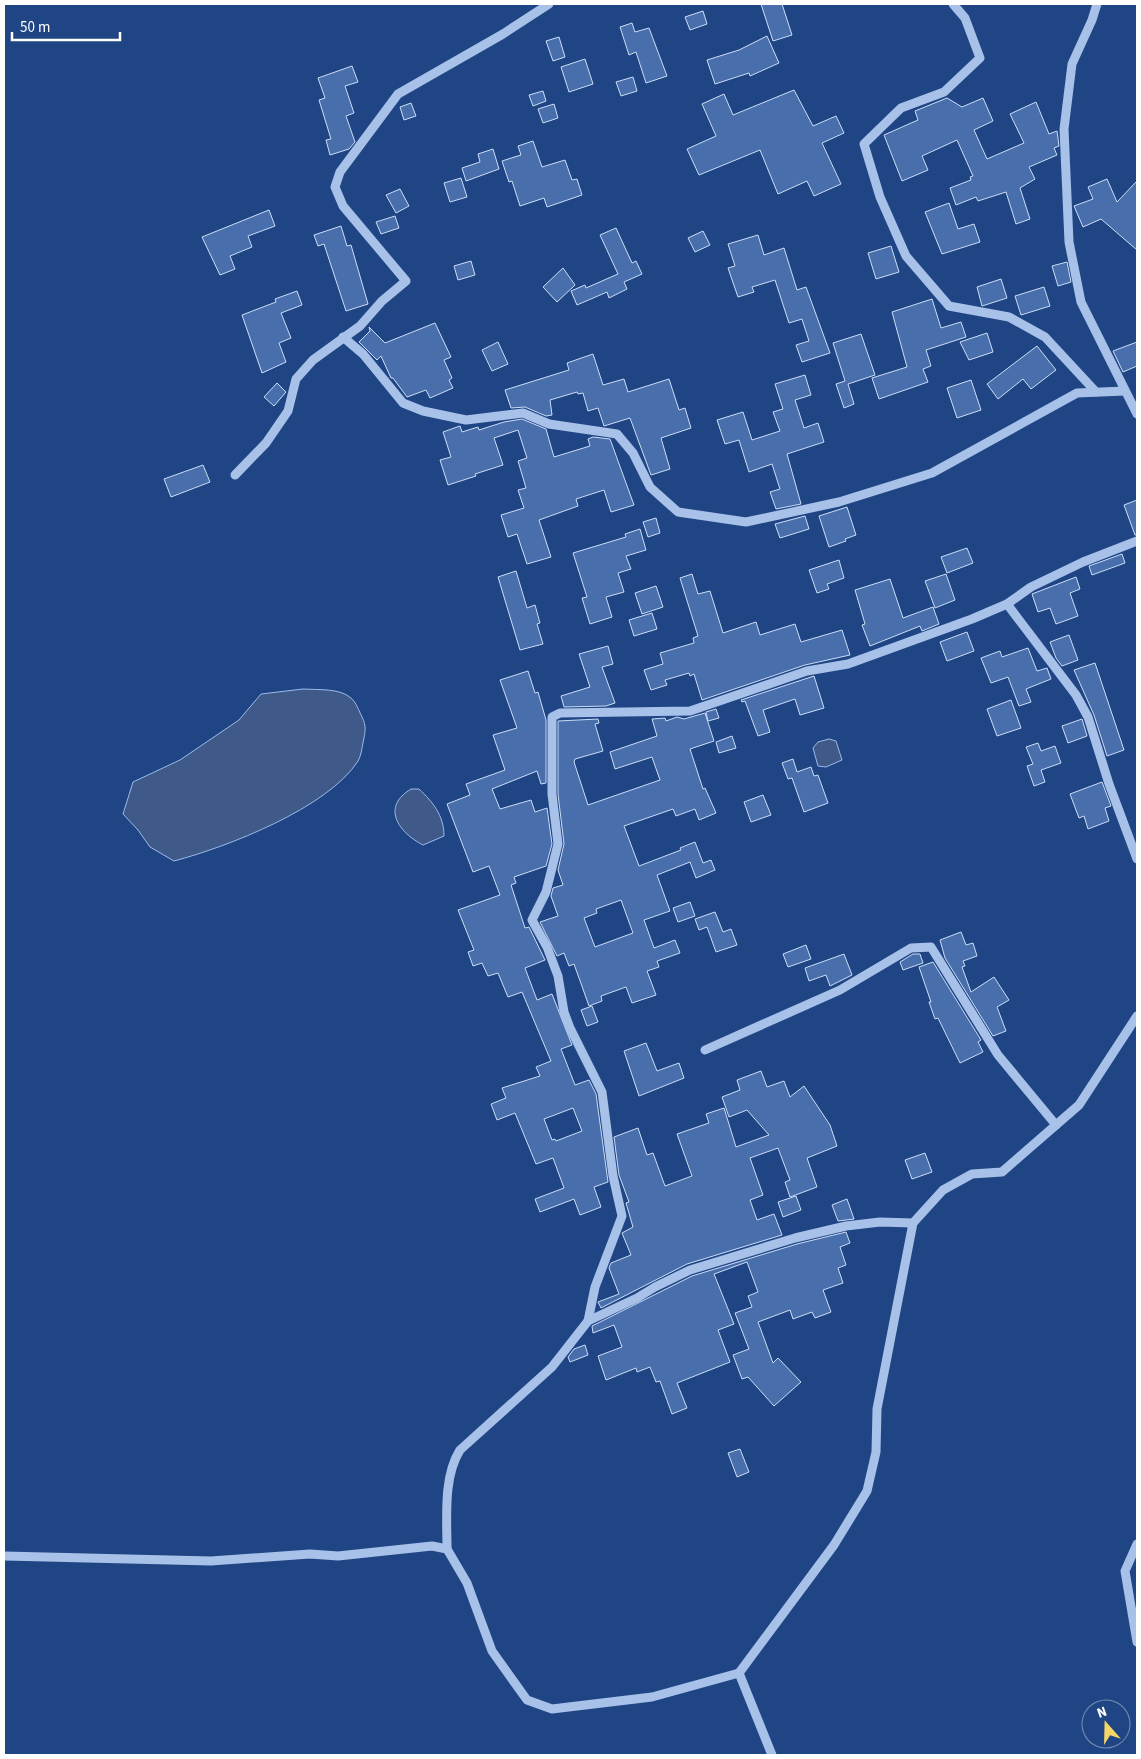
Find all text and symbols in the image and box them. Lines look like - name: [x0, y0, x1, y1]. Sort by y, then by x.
- scale bar: [12, 10, 120, 42]
- text: 50 m: [20, 17, 50, 38]
- north arrow: [1081, 1699, 1131, 1749]
- text: N: [1094, 1702, 1110, 1724]

